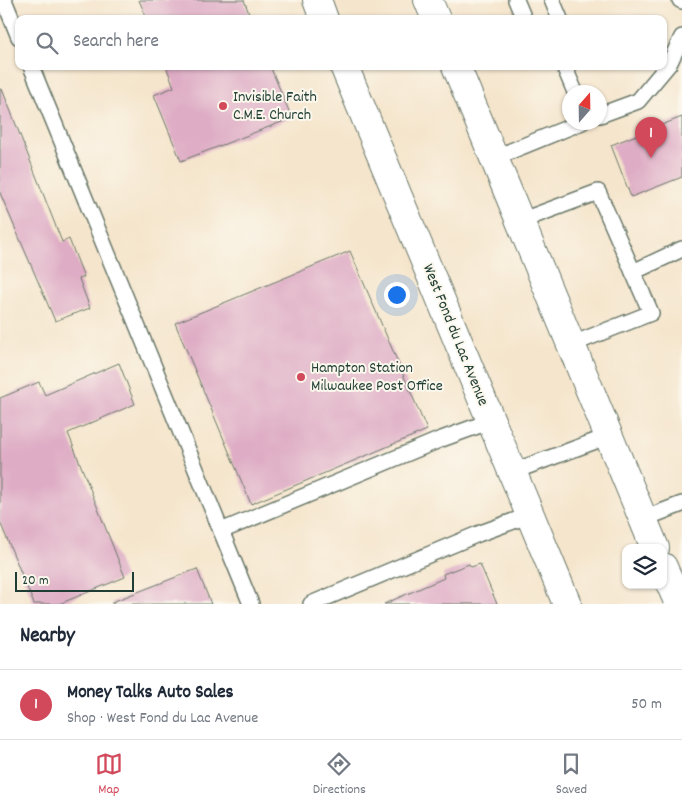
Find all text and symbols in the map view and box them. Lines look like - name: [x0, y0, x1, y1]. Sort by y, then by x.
- search box: [15, 15, 667, 70]
- icon: search: [33, 29, 61, 57]
- text: Search here: [73, 29, 159, 56]
- north arrow: [562, 85, 607, 130]
- place label: Invisible Faith C.M.E. Church: [233, 86, 317, 127]
- marker: Invisible Faith C.M.E. Church: [217, 100, 229, 112]
- pin: 1: [635, 117, 667, 158]
- street label: West Fond du Lac Avenue: [416, 261, 494, 409]
- your location: [384, 282, 410, 308]
- place label: Hampton Station Milwaukee Post Office: [311, 357, 443, 398]
- marker: Hampton Station Milwaukee Post Office: [295, 371, 307, 383]
- map controls: [622, 544, 667, 589]
- button: layers: [622, 544, 667, 589]
- scale bar: [15, 569, 134, 592]
- text: 20 m: [22, 571, 49, 591]
- text: Nearby: [20, 622, 75, 652]
- text: Money Talks Auto Sales: [67, 680, 234, 707]
- text: 1: [34, 693, 38, 716]
- text: 50 m: [631, 693, 662, 716]
- text: Shop · West Fond du Lac Avenue: [67, 707, 258, 730]
- tab: Map: [95, 750, 123, 800]
- tab: Directions: [313, 750, 366, 800]
- tab: Saved: [556, 750, 587, 800]

